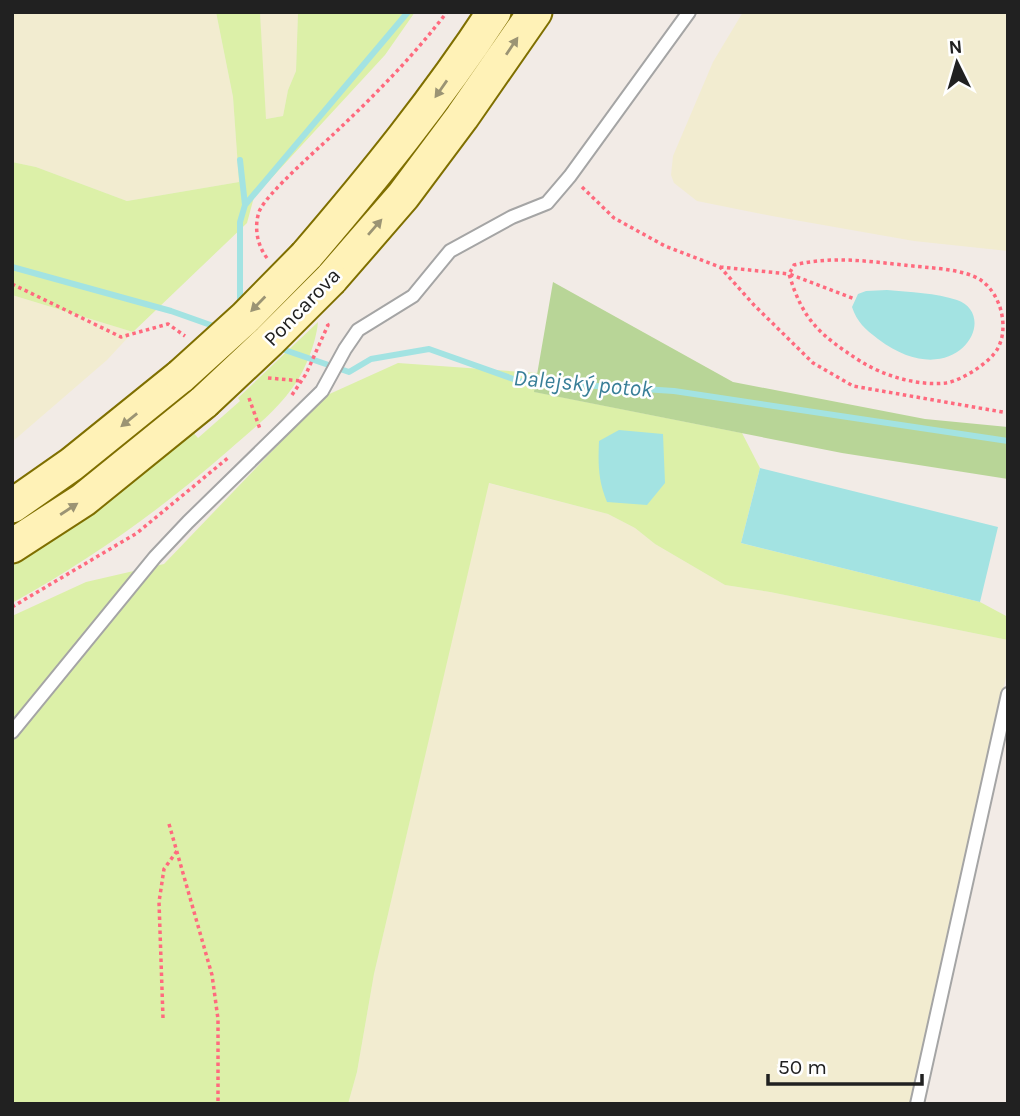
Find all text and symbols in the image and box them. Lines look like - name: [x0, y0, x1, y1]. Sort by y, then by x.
- north arrow: [922, 28, 992, 98]
- text: N: [948, 36, 963, 59]
- one-way arrow: [505, 37, 519, 55]
- one-way arrow: [434, 80, 448, 98]
- one-way arrow: [367, 219, 382, 236]
- street label: Poncarova: [259, 263, 345, 351]
- one-way arrow: [250, 296, 267, 312]
- water label: Dalejský potok: [512, 364, 654, 403]
- one-way arrow: [120, 412, 138, 427]
- one-way arrow: [60, 502, 79, 515]
- scale bar: [768, 1042, 922, 1086]
- text: 50 m: [778, 1055, 827, 1079]

